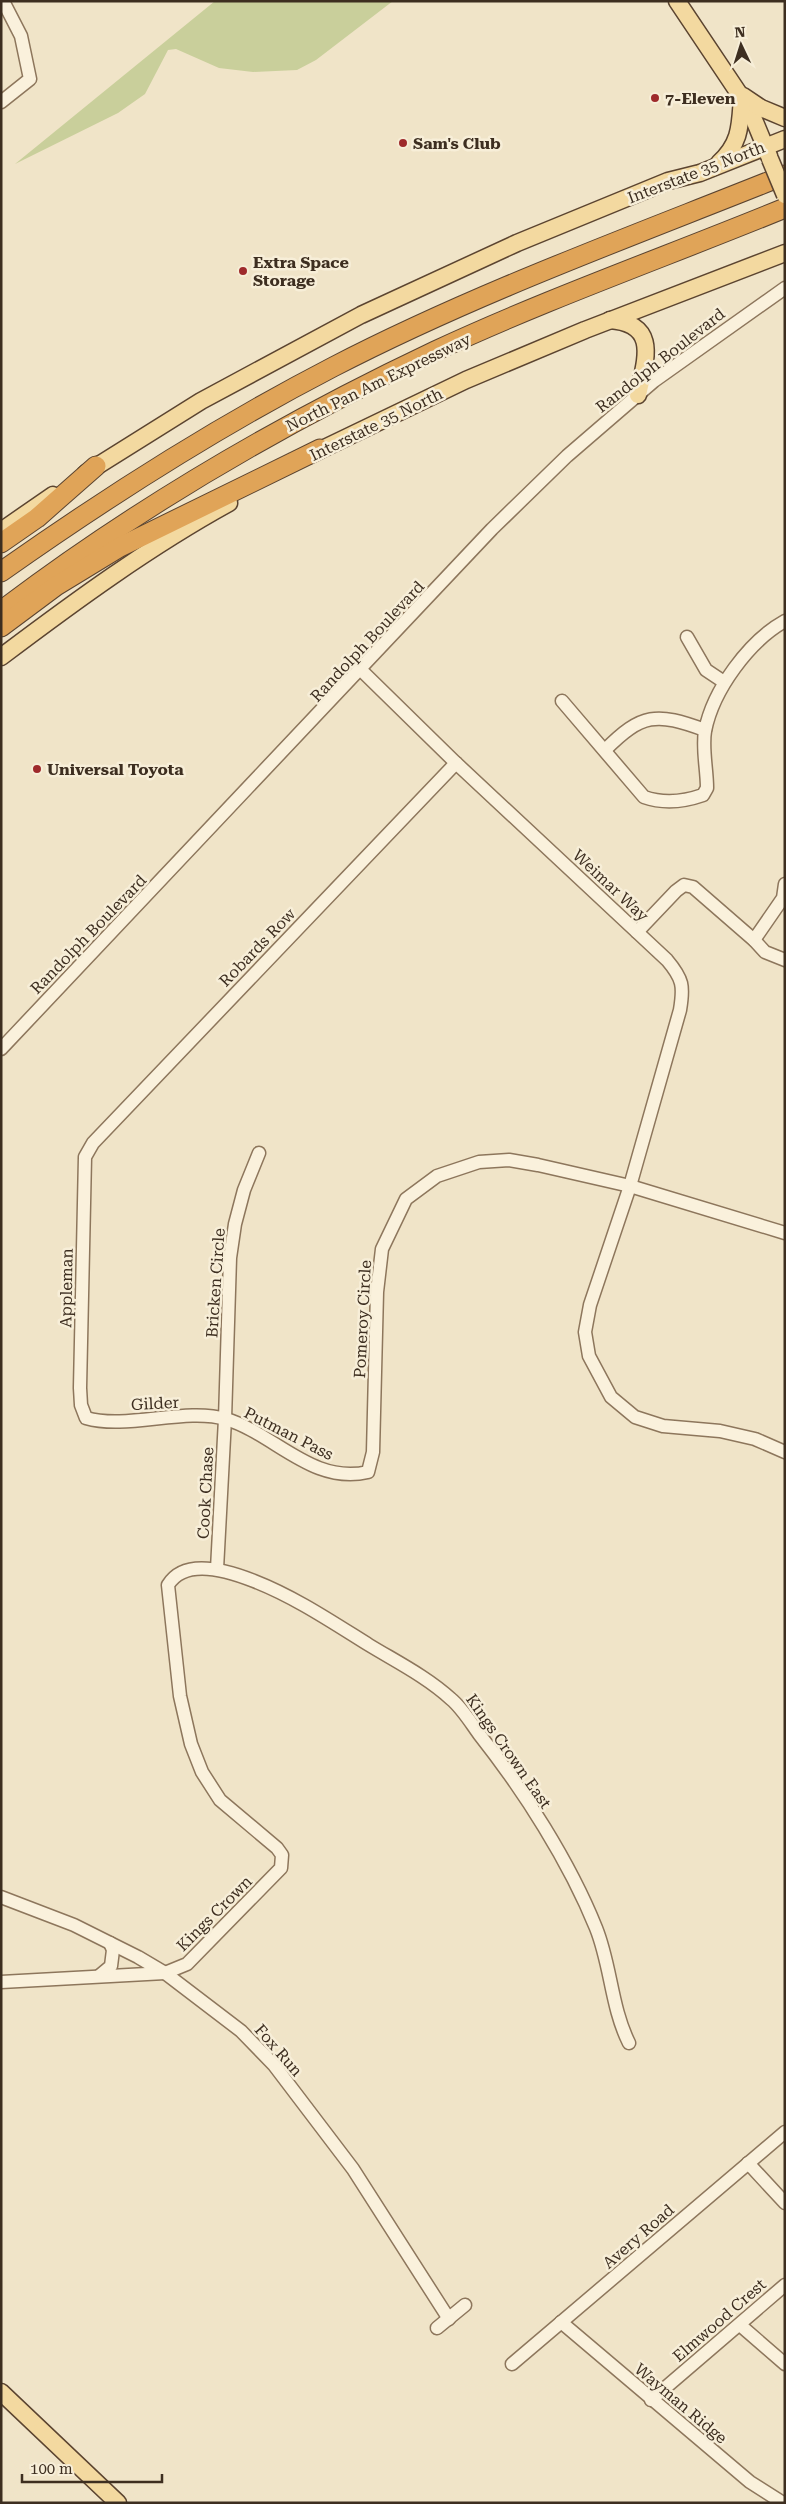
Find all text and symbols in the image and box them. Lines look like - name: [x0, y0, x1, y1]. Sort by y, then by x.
- north arrow: [716, 20, 766, 70]
- text: N: [734, 24, 746, 40]
- place label: 7-Eleven: [665, 89, 736, 108]
- marker: 7-Eleven: [649, 92, 661, 104]
- place label: Sam's Club: [413, 134, 501, 153]
- marker: Sam's Club: [397, 137, 409, 149]
- street label: Interstate 35 North: [625, 137, 768, 207]
- place label: Extra Space Storage: [253, 253, 349, 290]
- marker: Extra Space Storage: [237, 265, 249, 277]
- street label: Randolph Boulevard: [592, 304, 729, 417]
- street label: North Pan Am Expressway: [283, 329, 474, 436]
- street label: Interstate 35 North: [307, 384, 446, 465]
- street label: Randolph Boulevard: [306, 577, 428, 706]
- place label: Universal Toyota: [47, 760, 184, 779]
- marker: Universal Toyota: [31, 763, 43, 775]
- street label: Weimar Way: [569, 845, 653, 926]
- street label: Randolph Boulevard: [27, 871, 150, 998]
- street label: Robards Row: [215, 904, 300, 990]
- street label: Bricken Circle: [202, 1227, 229, 1339]
- street label: Appleman: [56, 1248, 77, 1328]
- street label: Pomeroy Circle: [350, 1259, 375, 1379]
- street label: Gilder: [131, 1393, 180, 1414]
- street label: Putman Pass: [241, 1403, 337, 1464]
- street label: Cook Chase: [194, 1446, 217, 1540]
- street label: Kings Crown East: [462, 1690, 555, 1812]
- street label: Kings Crown: [173, 1872, 256, 1955]
- street label: Fox Run: [251, 2020, 306, 2080]
- street label: Avery Road: [599, 2200, 678, 2272]
- street label: Elmwood Crest: [669, 2275, 770, 2366]
- street label: Wayman Ridge: [631, 2359, 731, 2448]
- scale bar: [22, 2452, 162, 2484]
- text: 100 m: [30, 2460, 73, 2478]

